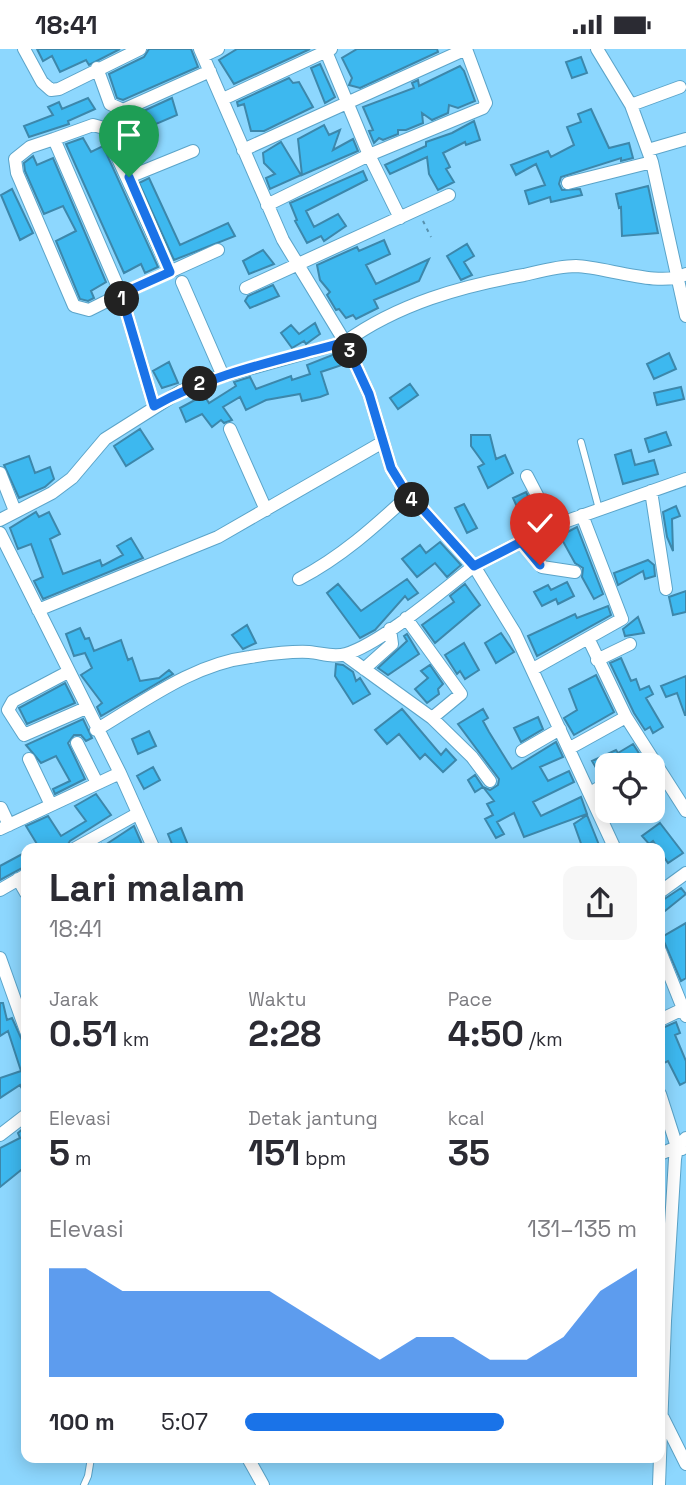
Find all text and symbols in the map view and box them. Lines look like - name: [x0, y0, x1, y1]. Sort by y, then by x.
- text: 18:41: [35, 8, 97, 42]
- pin: [99, 105, 159, 177]
- icon: arrive: [110, 116, 148, 154]
- pin: 1: [104, 281, 140, 317]
- text: 1: [117, 286, 126, 311]
- pin: 3: [332, 333, 368, 369]
- text: 3: [344, 338, 355, 363]
- pin: 2: [182, 367, 218, 401]
- text: 2: [194, 371, 205, 396]
- pin: 4: [394, 483, 430, 517]
- text: 4: [405, 487, 418, 512]
- pin: [510, 493, 570, 565]
- icon: check: [521, 504, 559, 542]
- map controls: [595, 753, 665, 823]
- button: locate: [595, 753, 665, 823]
- text: Lari malam: [49, 864, 245, 912]
- button: share: [563, 866, 637, 940]
- text: 18:41: [49, 914, 102, 944]
- text: Jarak: [49, 987, 99, 1012]
- text: Waktu: [248, 987, 306, 1012]
- text: Pace: [448, 987, 492, 1012]
- text: 0.51: [49, 1012, 118, 1056]
- text: 2:28: [248, 1012, 321, 1056]
- text: 4:50: [448, 1012, 524, 1056]
- text: km: [118, 1027, 149, 1052]
- text: /km: [524, 1027, 563, 1052]
- text: Elevasi: [49, 1106, 111, 1131]
- text: Detak jantung: [248, 1106, 378, 1131]
- text: kcal: [448, 1106, 484, 1131]
- text: 5: [49, 1131, 70, 1175]
- text: 151: [248, 1131, 300, 1175]
- text: 35: [448, 1131, 490, 1175]
- text: m: [70, 1146, 91, 1171]
- text: bpm: [300, 1146, 346, 1171]
- text: Elevasi: [49, 1214, 124, 1244]
- text: 131–135 m: [527, 1214, 637, 1244]
- text: 100 m: [49, 1407, 115, 1437]
- text: 5:07: [161, 1407, 208, 1437]

